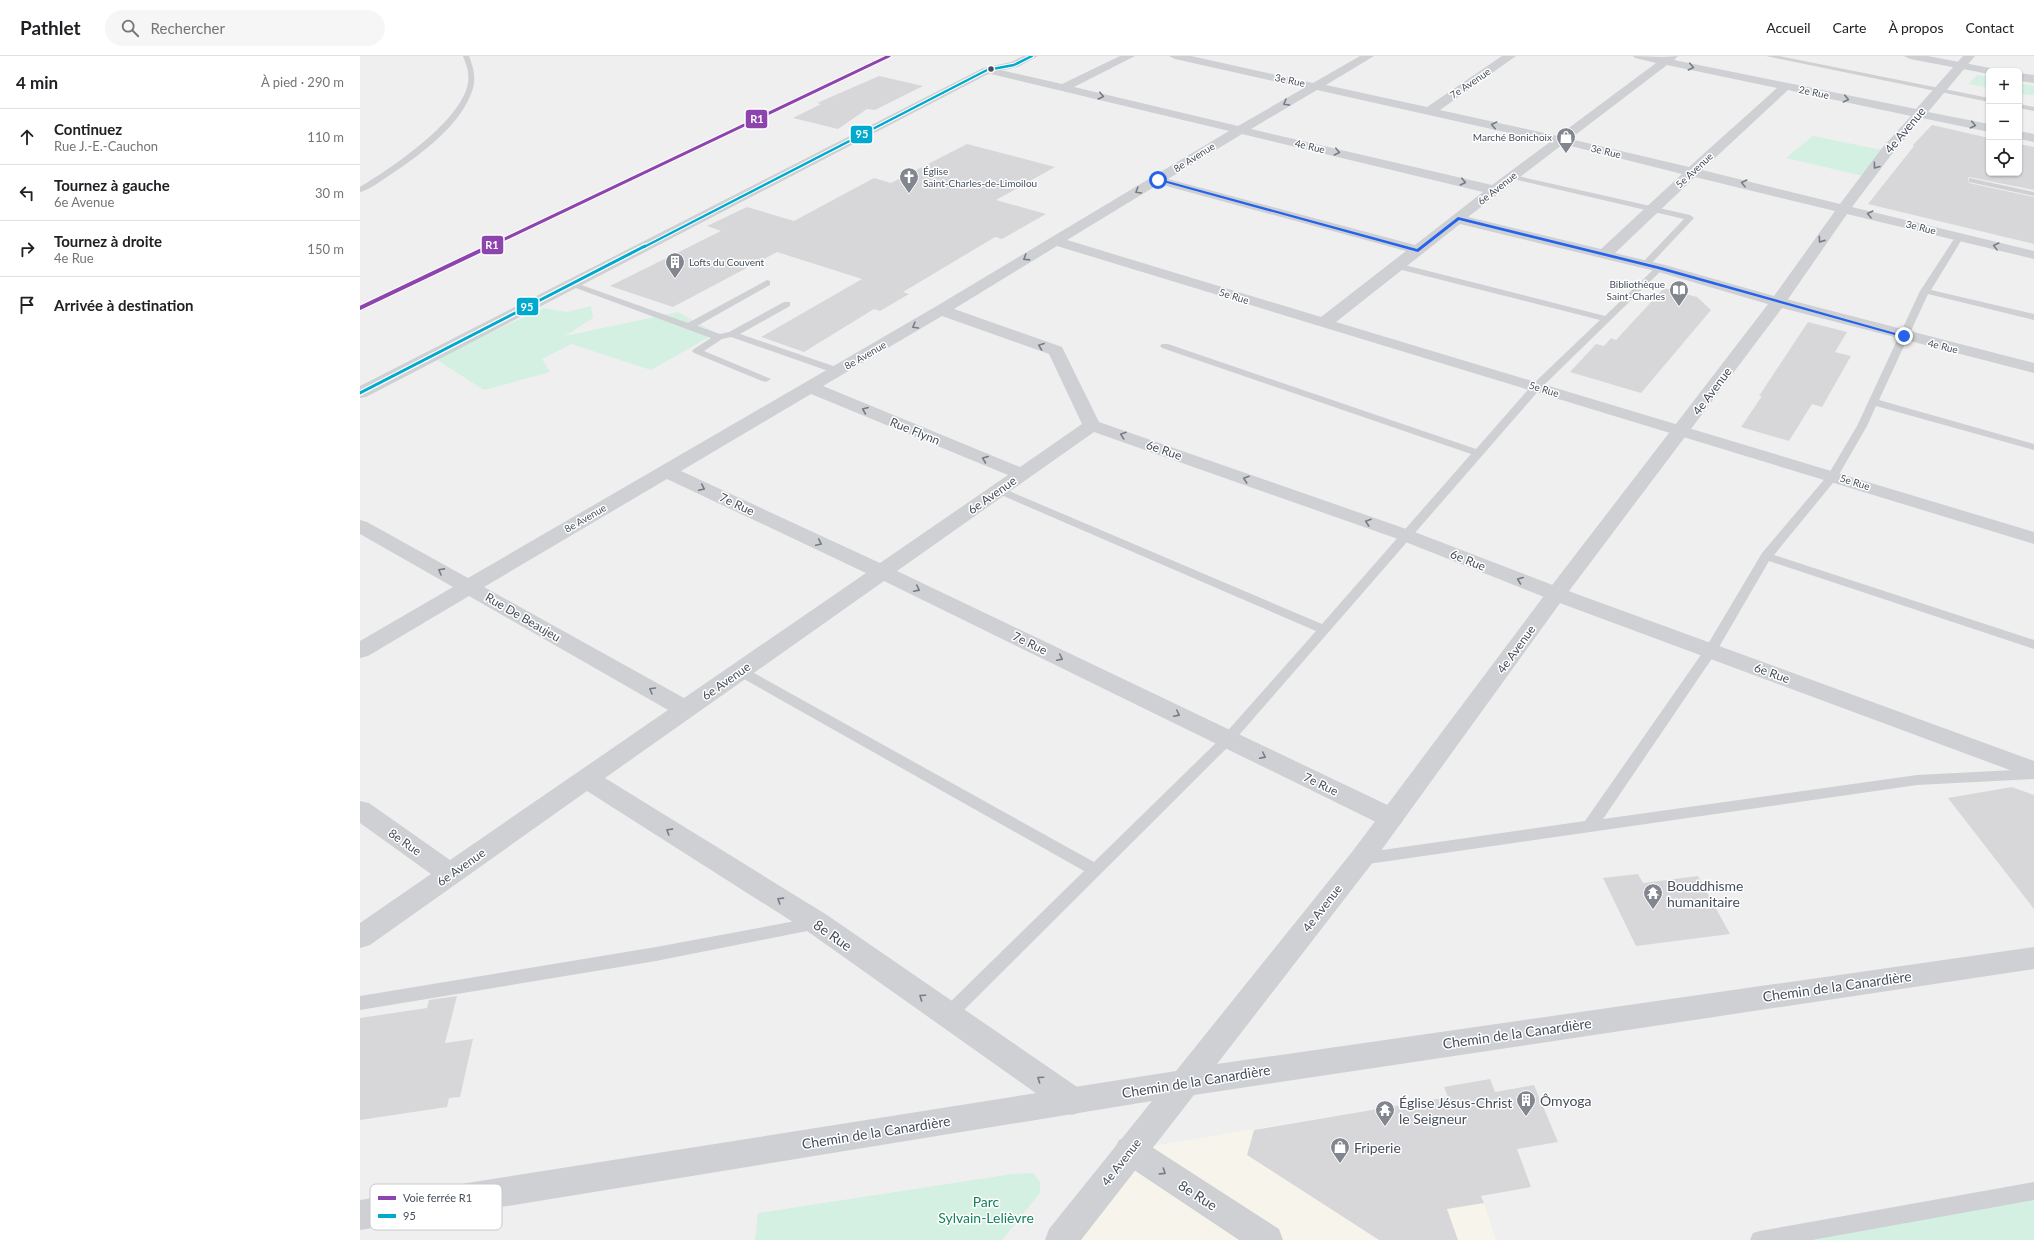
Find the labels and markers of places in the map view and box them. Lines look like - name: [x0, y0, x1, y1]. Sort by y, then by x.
- unlabelled marker: [986, 64, 996, 74]
- shop icon: Marché Bonichoix: [1555, 126, 1577, 154]
- place label: Marché Bonichoix: [1473, 131, 1552, 143]
- place label: Église Saint-Charles-de-Limoilou: [923, 165, 1037, 189]
- church icon: Église Saint-Charles-de-Limoilou: [898, 166, 920, 194]
- building icon: Lofts du Couvent: [664, 251, 686, 279]
- place label: Lofts du Couvent: [689, 256, 764, 268]
- place label: Bibliothèque Saint-Charles: [1607, 278, 1665, 302]
- library icon: Bibliothèque Saint-Charles: [1668, 279, 1690, 307]
- place label: Bouddhisme humanitaire: [1667, 877, 1744, 910]
- temple icon: Bouddhisme humanitaire: [1642, 882, 1664, 910]
- building icon: Ômyoga: [1515, 1089, 1537, 1117]
- place label: Ômyoga: [1540, 1092, 1592, 1109]
- place label: Église Jésus-Christ le Seigneur: [1399, 1094, 1512, 1127]
- temple icon: Église Jésus-Christ le Seigneur: [1374, 1099, 1396, 1127]
- shop icon: Friperie: [1329, 1136, 1351, 1164]
- place label: Friperie: [1354, 1139, 1401, 1156]

